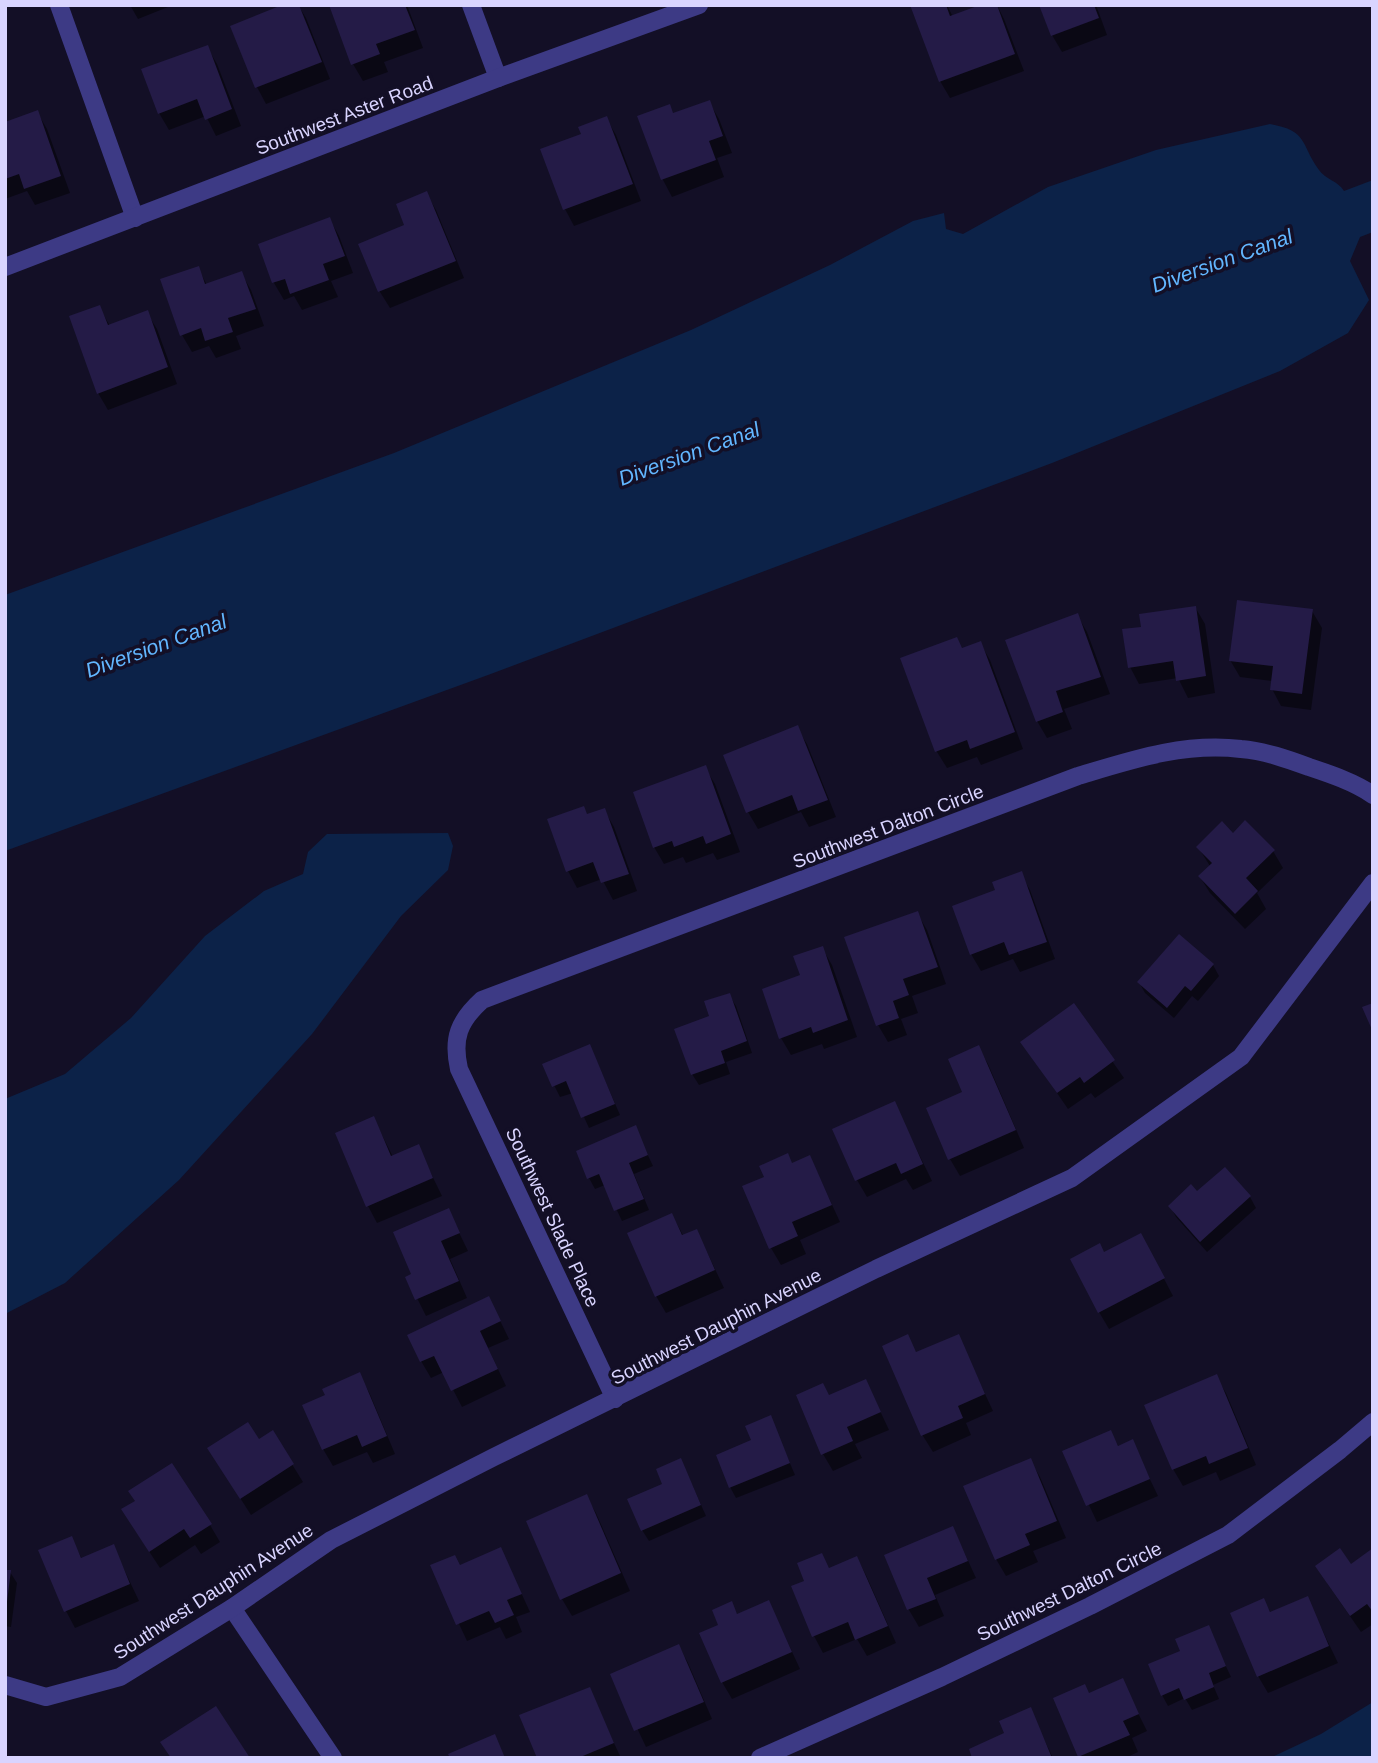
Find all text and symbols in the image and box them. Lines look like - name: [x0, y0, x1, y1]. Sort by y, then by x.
- street label: Southwest Aster Road: [253, 72, 436, 159]
- water label: Diversion Canal: [1148, 224, 1297, 297]
- water label: Diversion Canal: [615, 417, 764, 490]
- water label: Diversion Canal: [82, 609, 231, 682]
- street label: Southwest Dalton Circle: [790, 780, 987, 873]
- street label: Southwest Slade Place: [502, 1124, 603, 1310]
- street label: Southwest Dauphin Avenue: [608, 1264, 825, 1389]
- street label: Southwest Dauphin Avenue: [110, 1519, 317, 1664]
- street label: Southwest Dalton Circle: [973, 1538, 1165, 1645]

